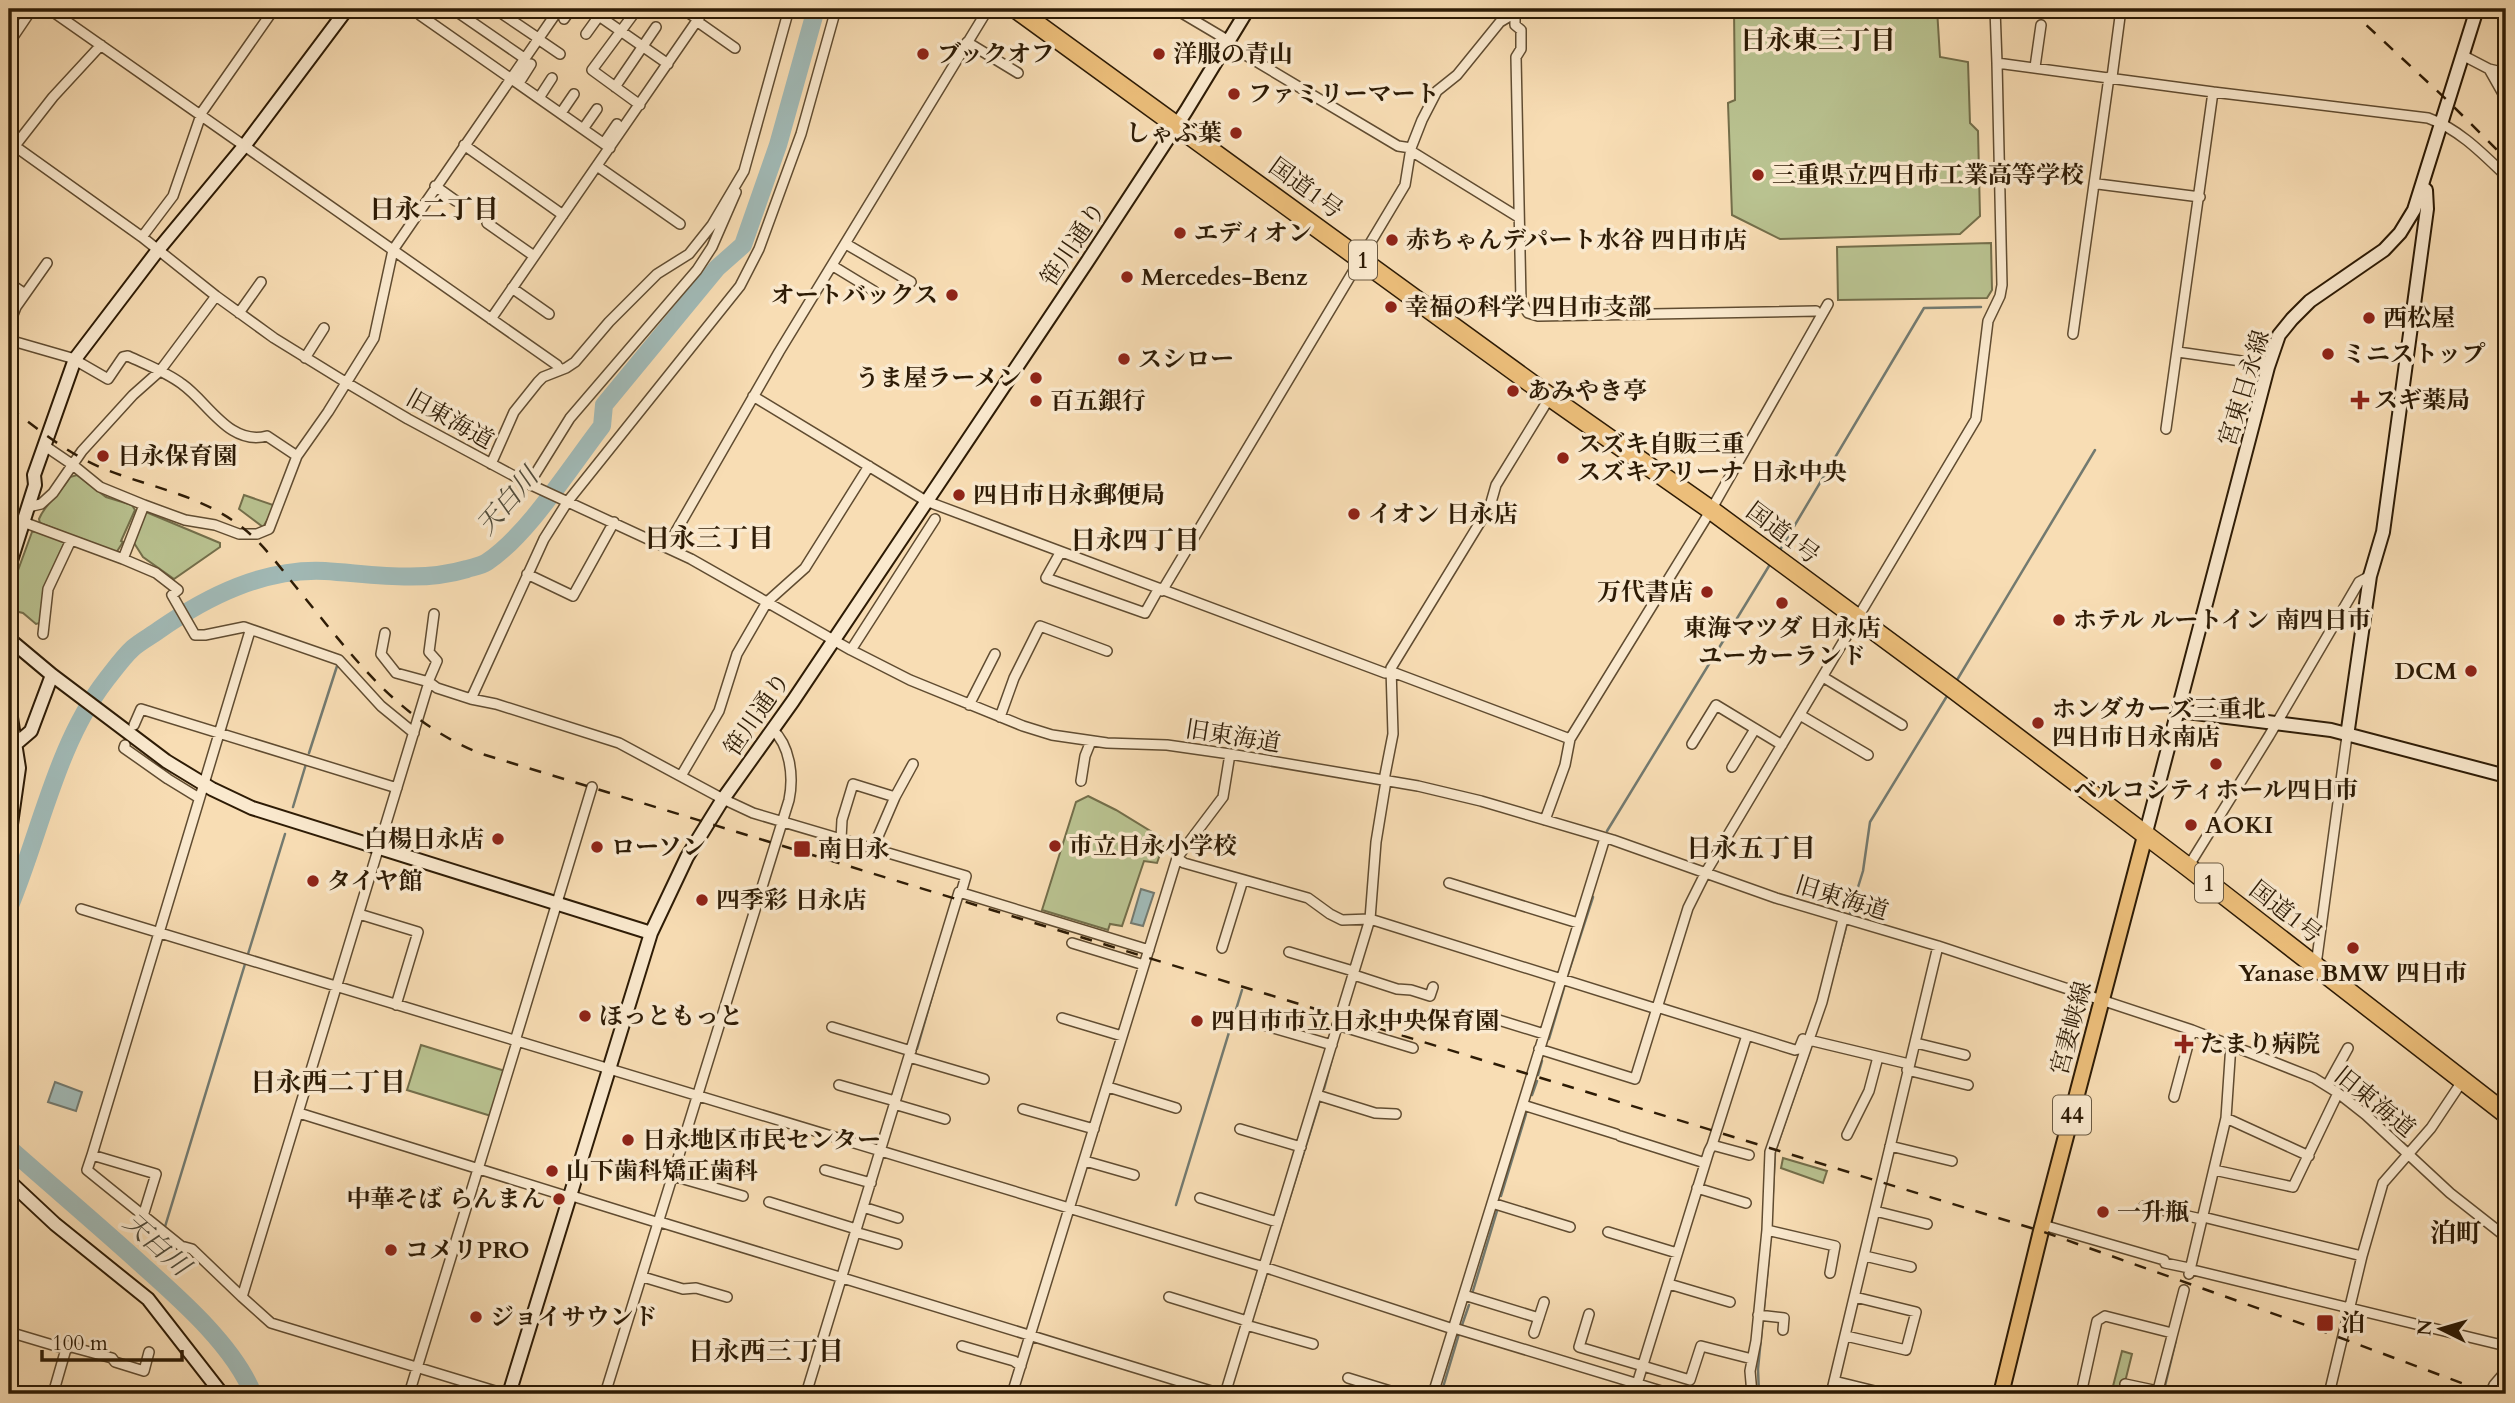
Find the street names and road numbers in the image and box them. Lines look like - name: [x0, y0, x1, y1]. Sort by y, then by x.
- street label: 国道1号: [1262, 150, 1350, 227]
- street label: 笹川通り: [1033, 195, 1114, 293]
- road number: 1: [1349, 241, 1377, 280]
- street label: 宮東日永線: [2211, 326, 2278, 450]
- street label: 旧東海道: [400, 382, 500, 457]
- street label: 国道1号: [1739, 495, 1826, 572]
- street label: 笹川通り: [716, 666, 798, 763]
- street label: 旧東海道: [1183, 713, 1283, 760]
- road number: 1: [2195, 863, 2223, 902]
- street label: 旧東海道: [1791, 869, 1893, 928]
- street label: 国道1号: [2242, 873, 2329, 951]
- street label: 宮妻峡線: [2043, 977, 2100, 1079]
- street label: 旧東海道: [2327, 1059, 2422, 1145]
- road number: 44: [2053, 1096, 2091, 1134]

